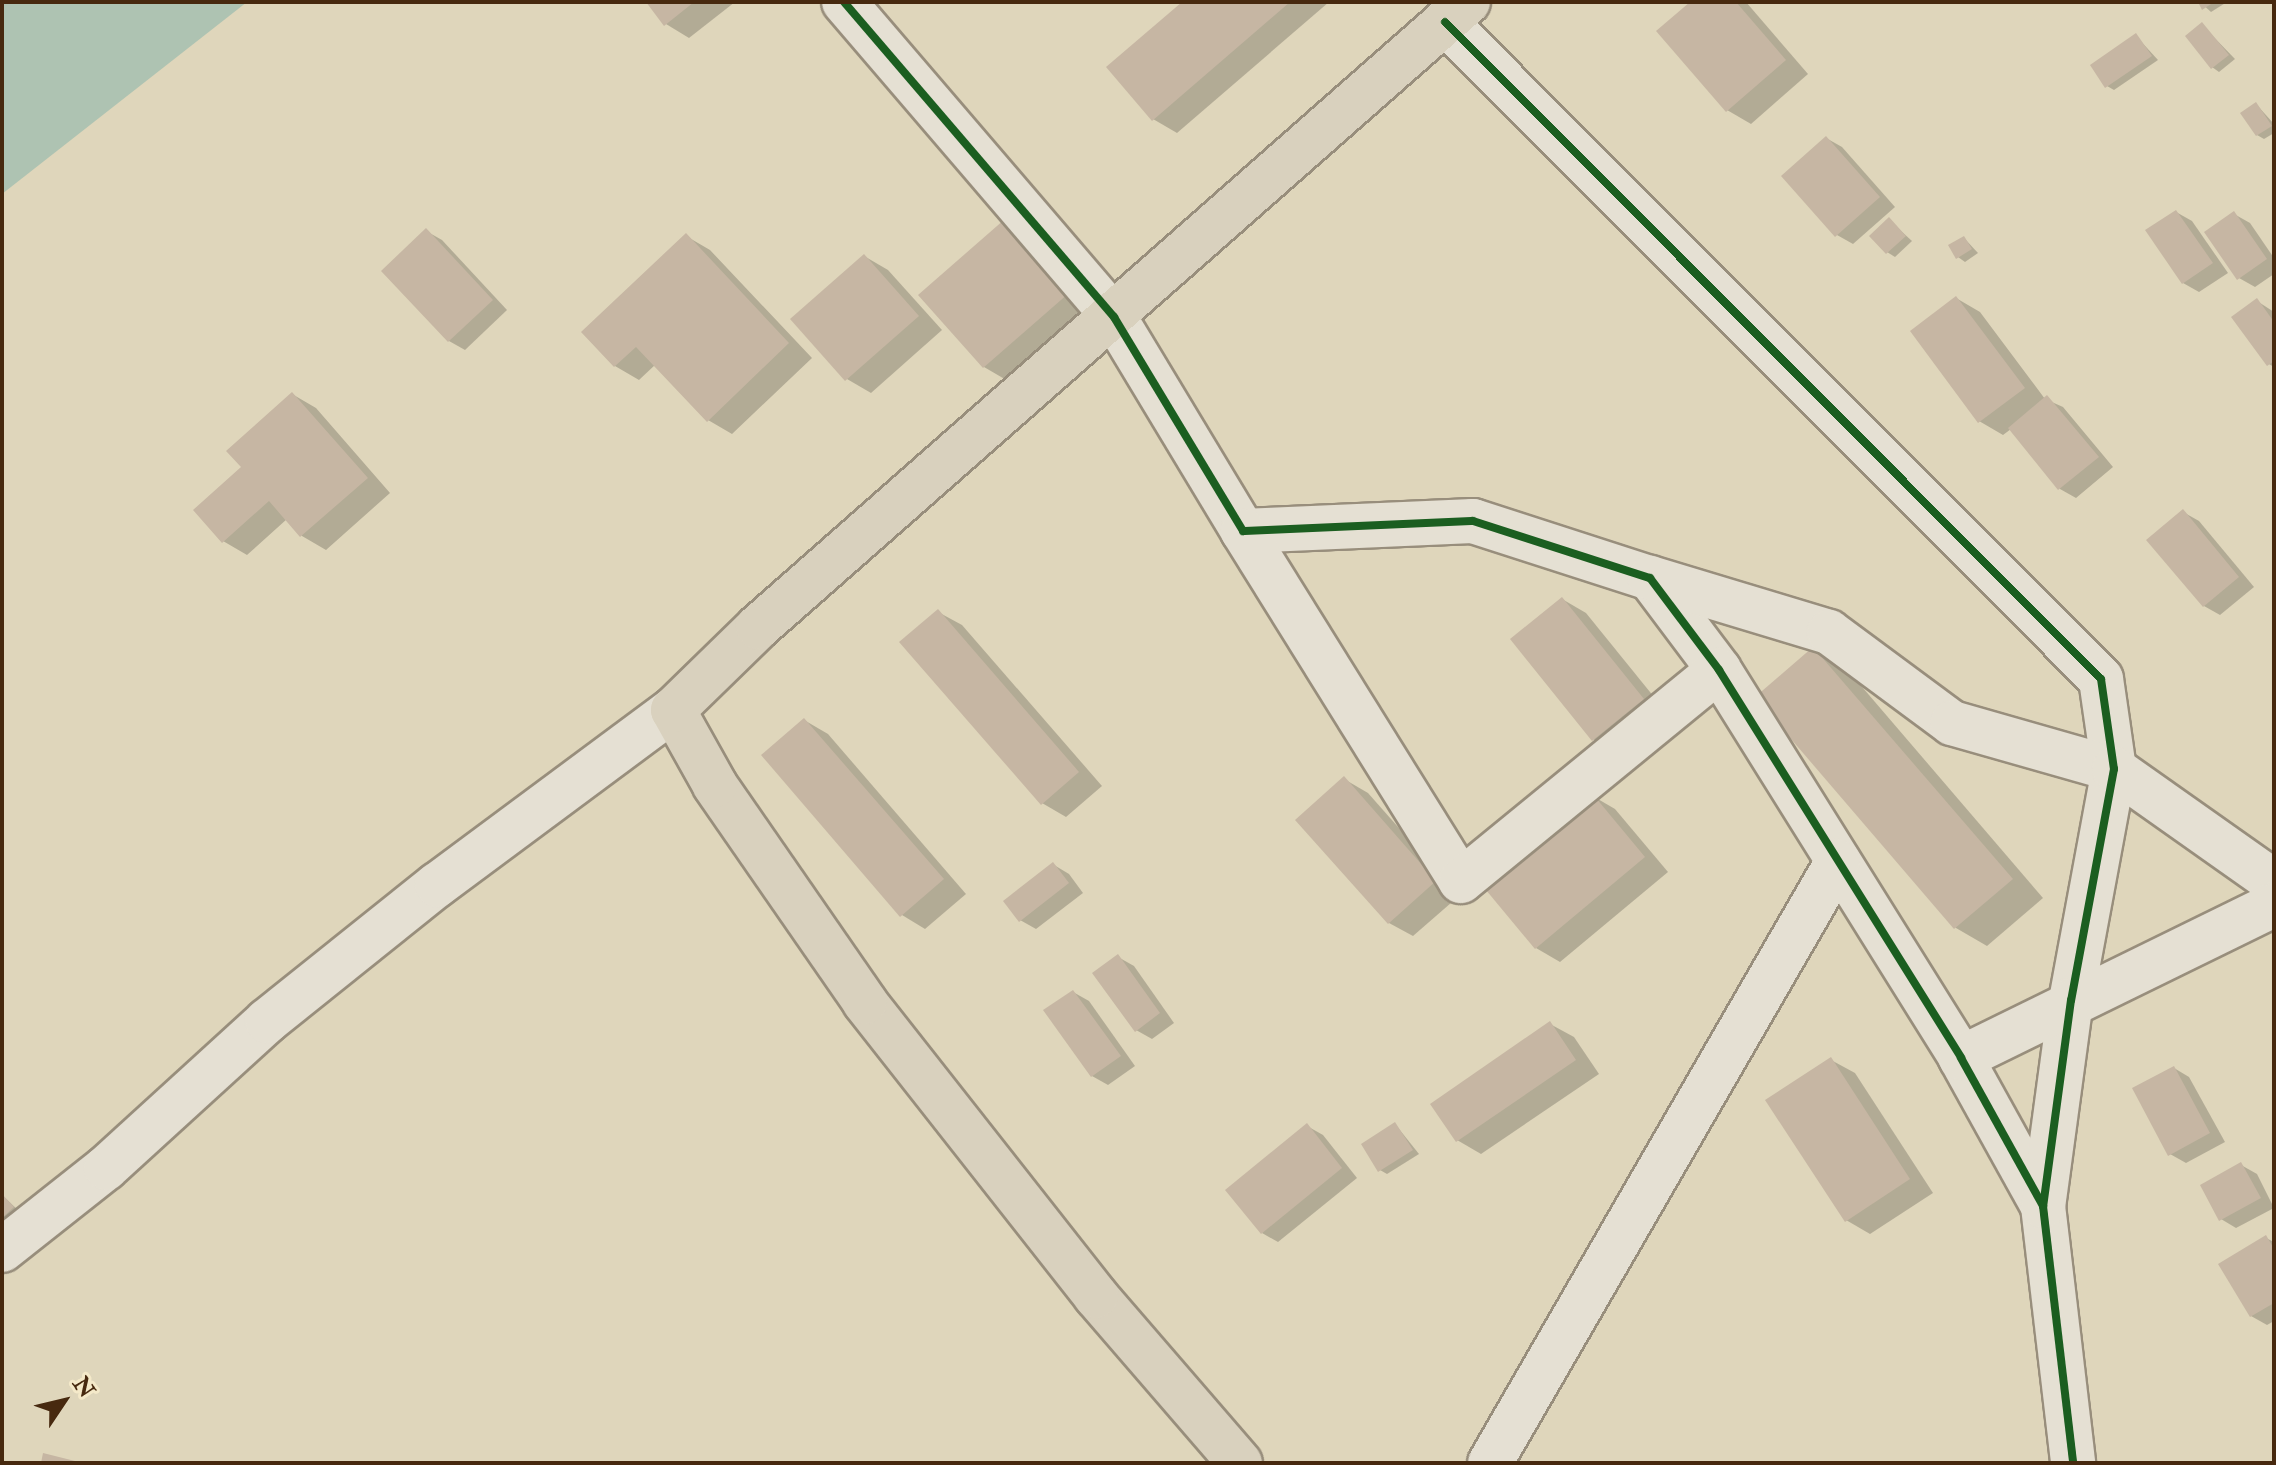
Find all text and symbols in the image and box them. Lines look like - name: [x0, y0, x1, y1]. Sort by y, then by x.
- north arrow: [24, 1361, 104, 1441]
- text: N: [67, 1371, 101, 1403]

